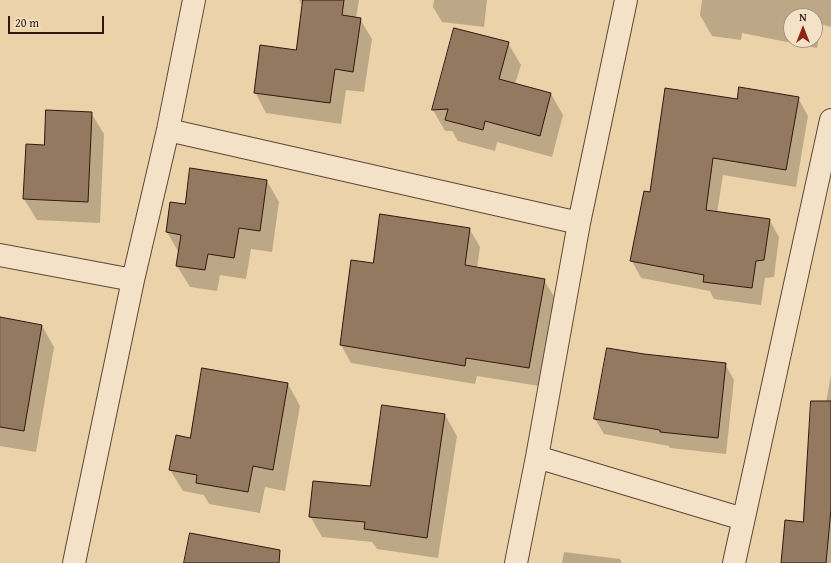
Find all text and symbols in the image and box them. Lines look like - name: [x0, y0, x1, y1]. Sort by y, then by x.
- scale bar: [10, 8, 106, 34]
- north arrow: [783, 8, 823, 48]
- text: N: [799, 9, 807, 25]
- text: 20 m: [15, 14, 39, 31]

